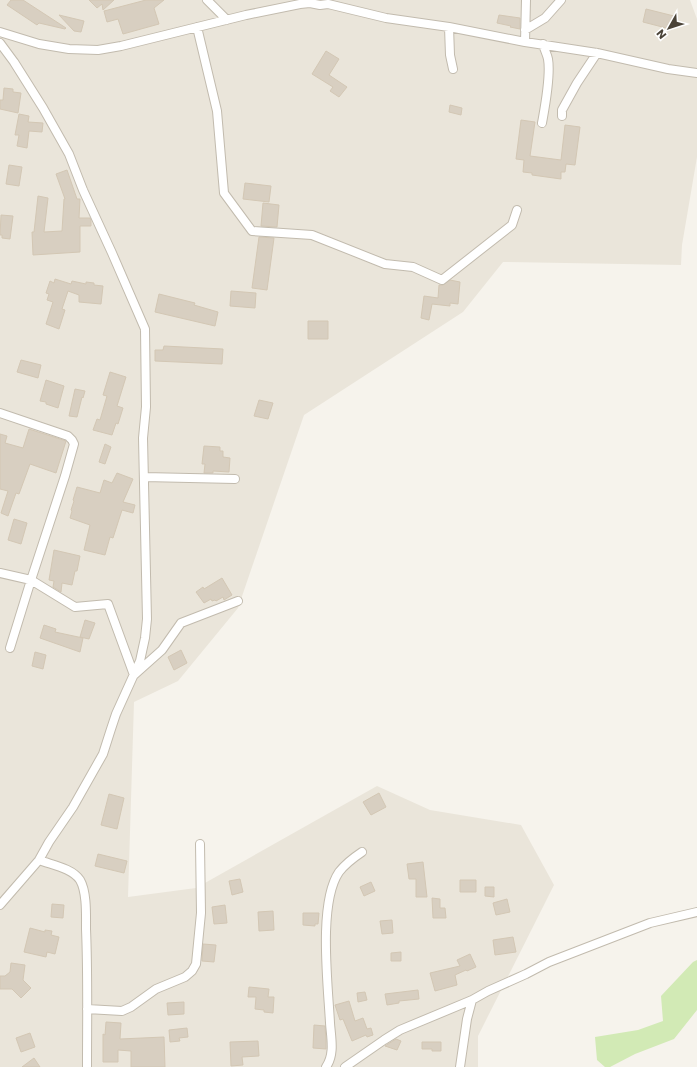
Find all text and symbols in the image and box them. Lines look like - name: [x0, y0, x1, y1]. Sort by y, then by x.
- north arrow: [649, 8, 689, 48]
- text: N: [652, 26, 670, 43]

